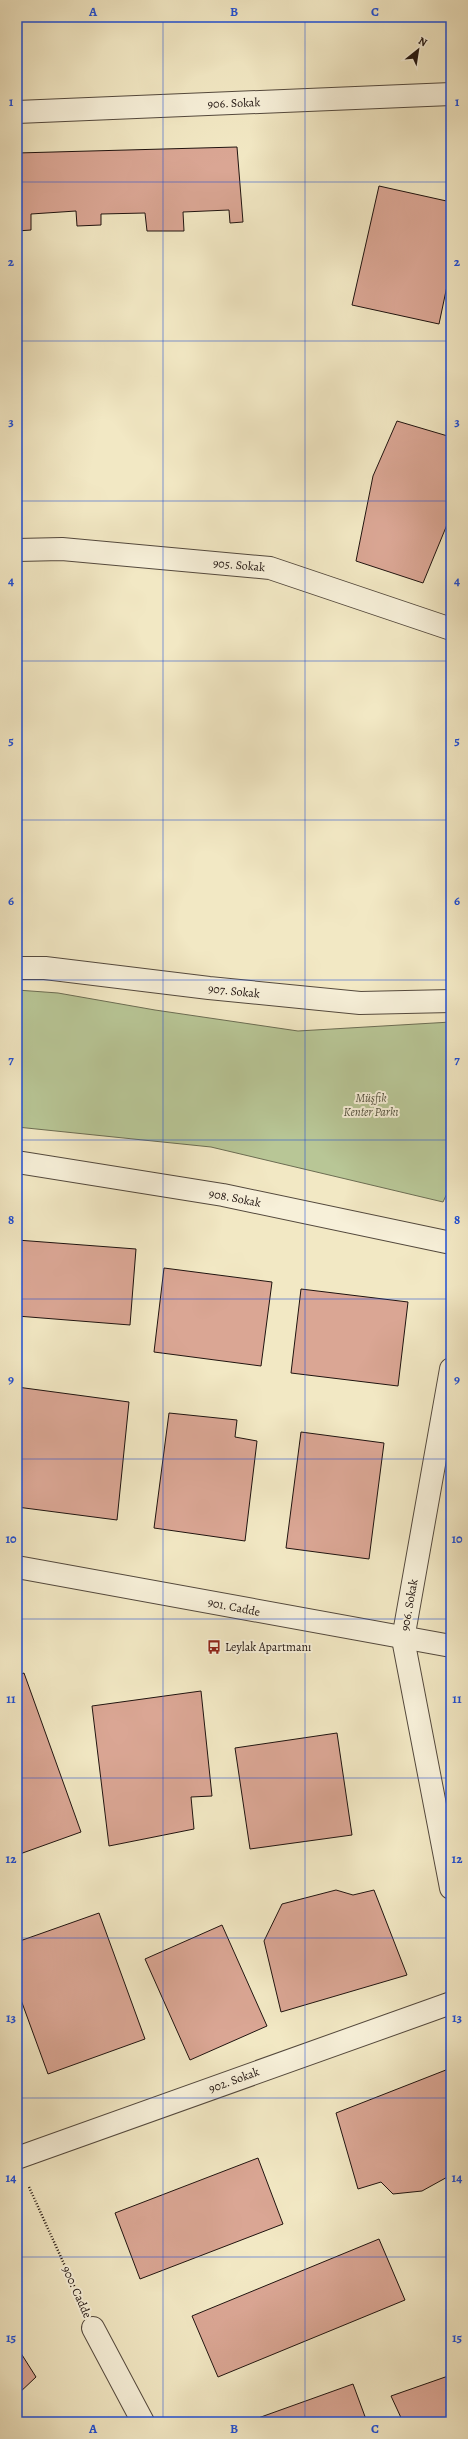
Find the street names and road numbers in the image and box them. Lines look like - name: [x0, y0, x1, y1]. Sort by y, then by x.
- street label: 906. Sokak: [207, 94, 261, 112]
- street label: 905. Sokak: [212, 555, 266, 575]
- street label: 907. Sokak: [207, 980, 261, 1002]
- street label: 908. Sokak: [208, 1185, 262, 1211]
- street label: 906. Sokak: [397, 1578, 421, 1632]
- street label: 901. Cadde: [206, 1594, 262, 1620]
- street label: 902. Sokak: [206, 2063, 262, 2097]
- street label: 900. Cadde: [58, 2263, 96, 2321]

